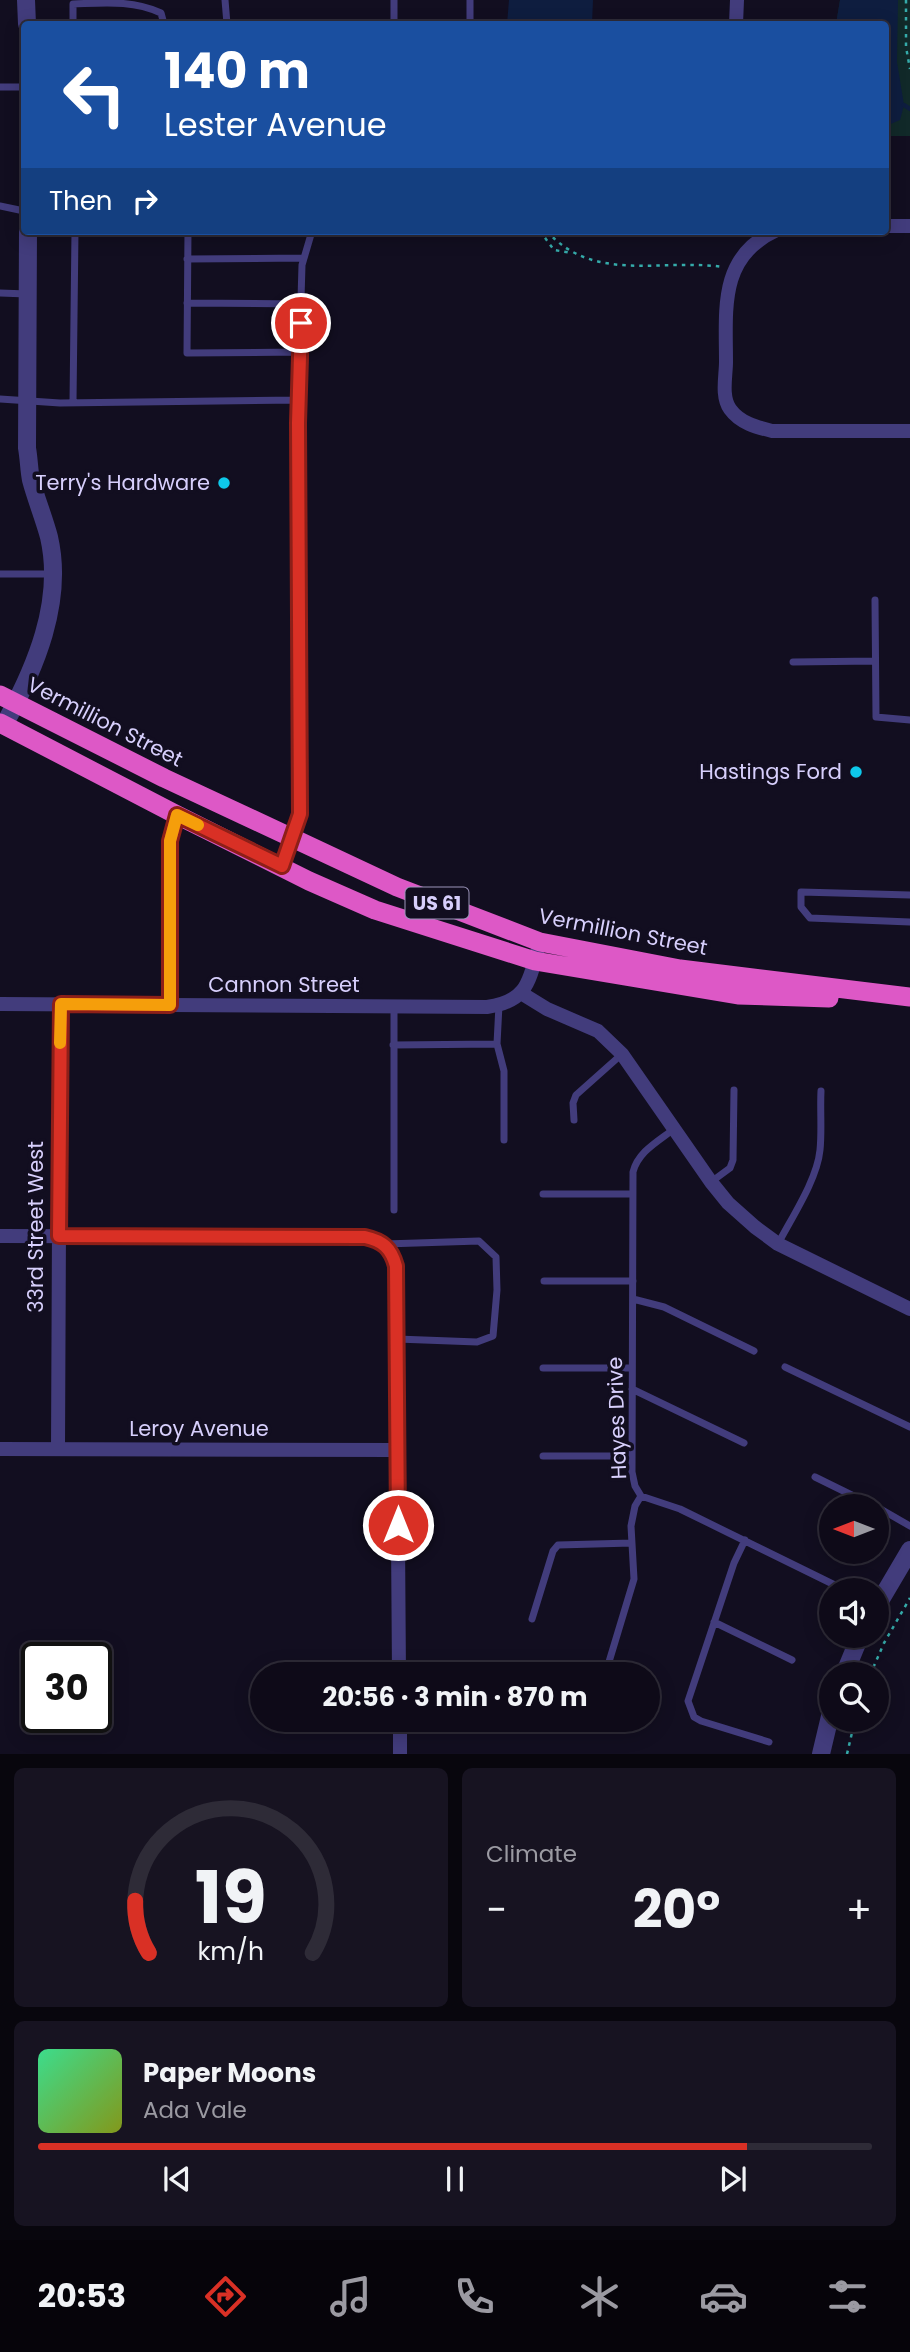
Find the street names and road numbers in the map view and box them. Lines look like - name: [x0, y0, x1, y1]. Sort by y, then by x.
- street label: Vermillion Street: [22, 670, 188, 773]
- road number: US 61: [406, 888, 468, 918]
- street label: Vermillion Street: [536, 901, 710, 962]
- street label: Cannon Street: [208, 970, 360, 999]
- street label: 33rd Street West: [21, 1141, 50, 1313]
- street label: Hayes Drive: [600, 1356, 633, 1480]
- street label: Leroy Avenue: [129, 1414, 269, 1443]

